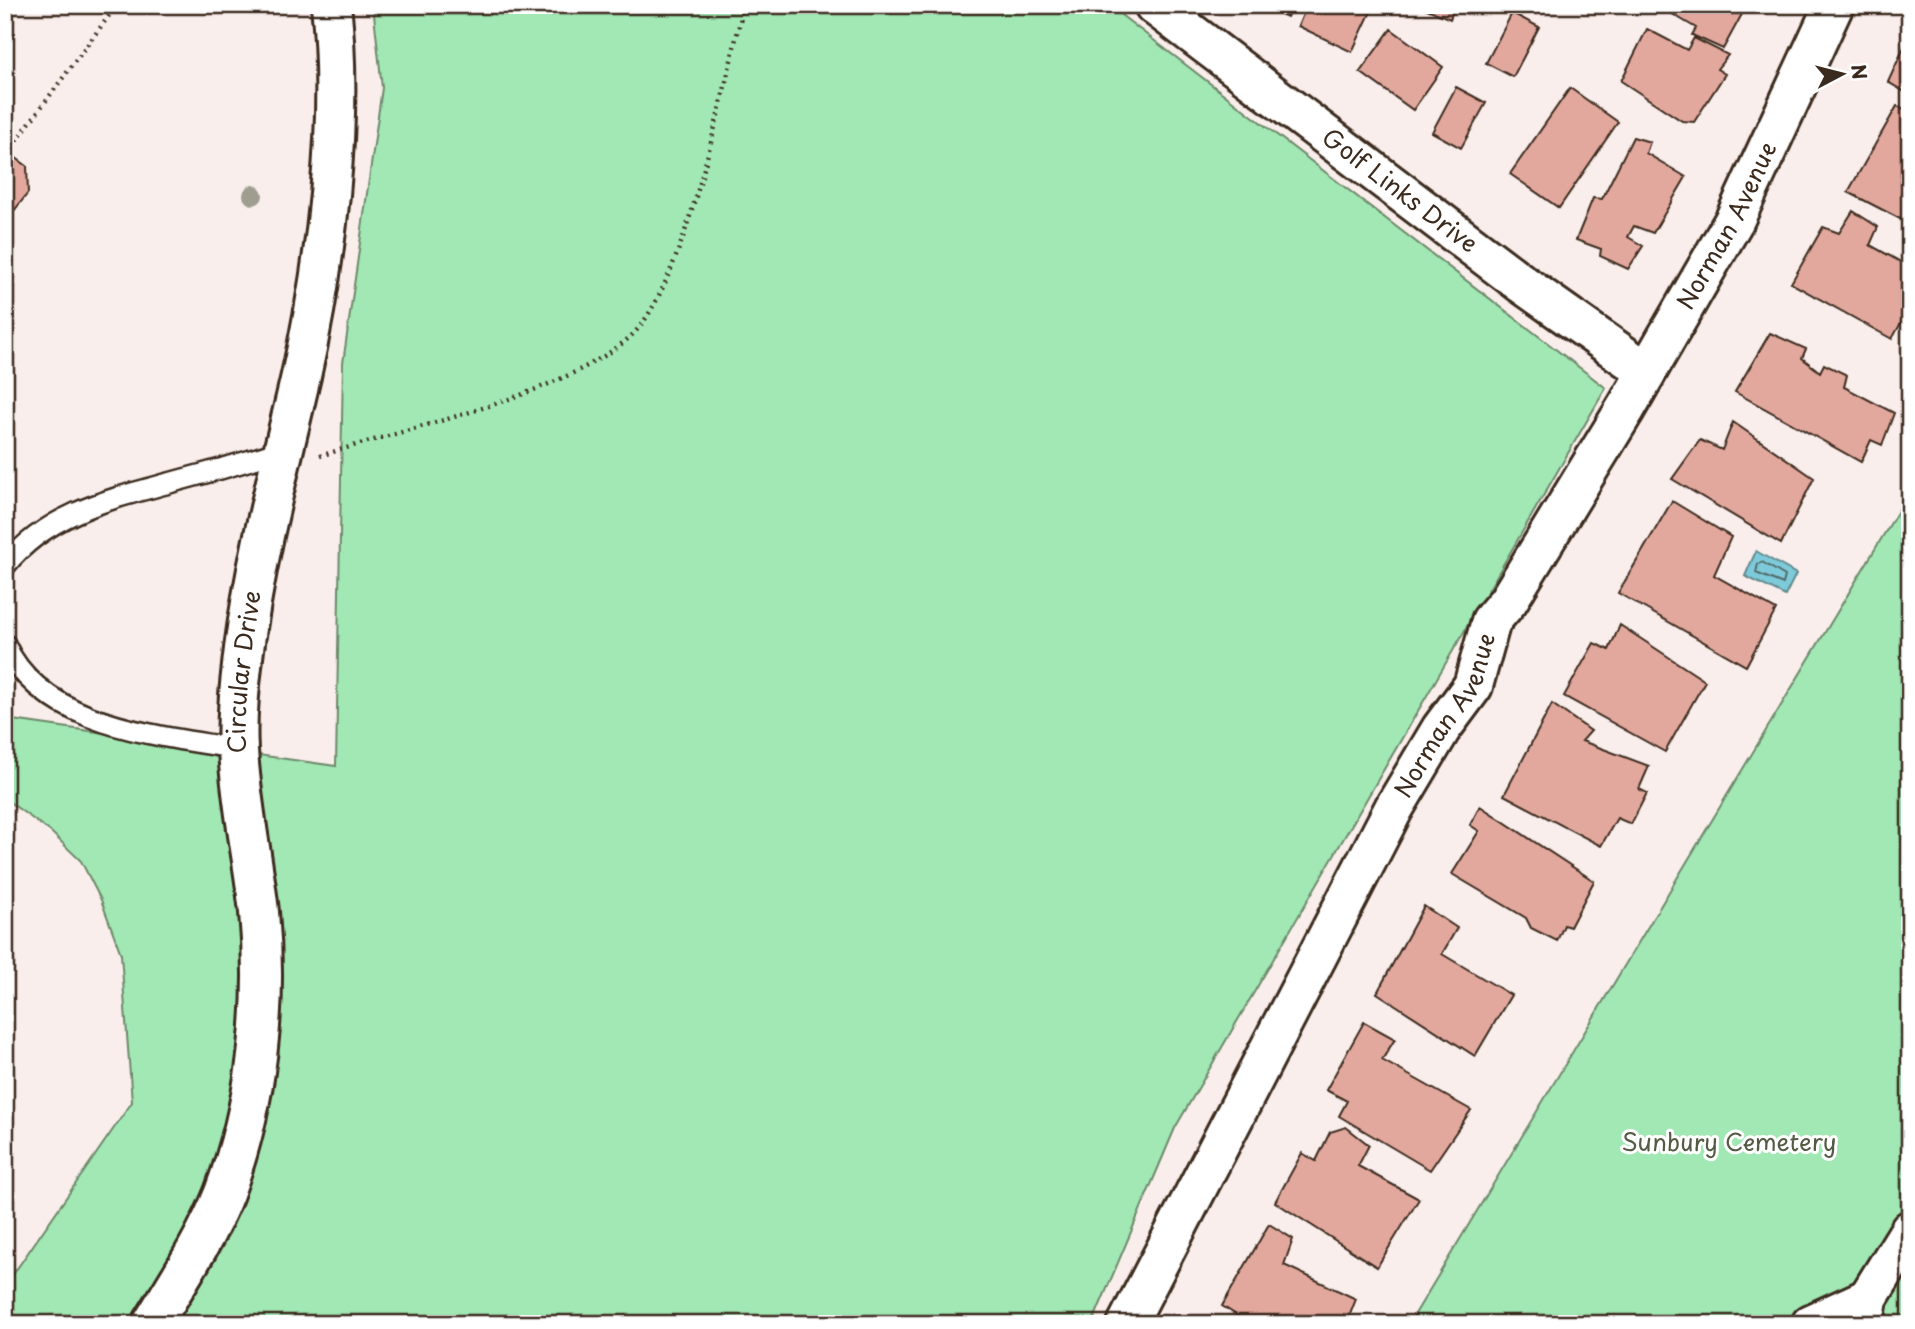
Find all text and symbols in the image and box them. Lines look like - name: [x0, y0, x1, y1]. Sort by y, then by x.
- north arrow: [1806, 38, 1876, 108]
- text: N: [1845, 63, 1875, 81]
- street label: Golf Links Drive: [1315, 118, 1486, 260]
- street label: Norman Avenue: [1667, 135, 1784, 316]
- street label: Circular Drive: [217, 587, 269, 754]
- street label: Norman Avenue: [1384, 629, 1503, 804]
- park label: Sunbury Cemetery: [1622, 1123, 1836, 1159]

